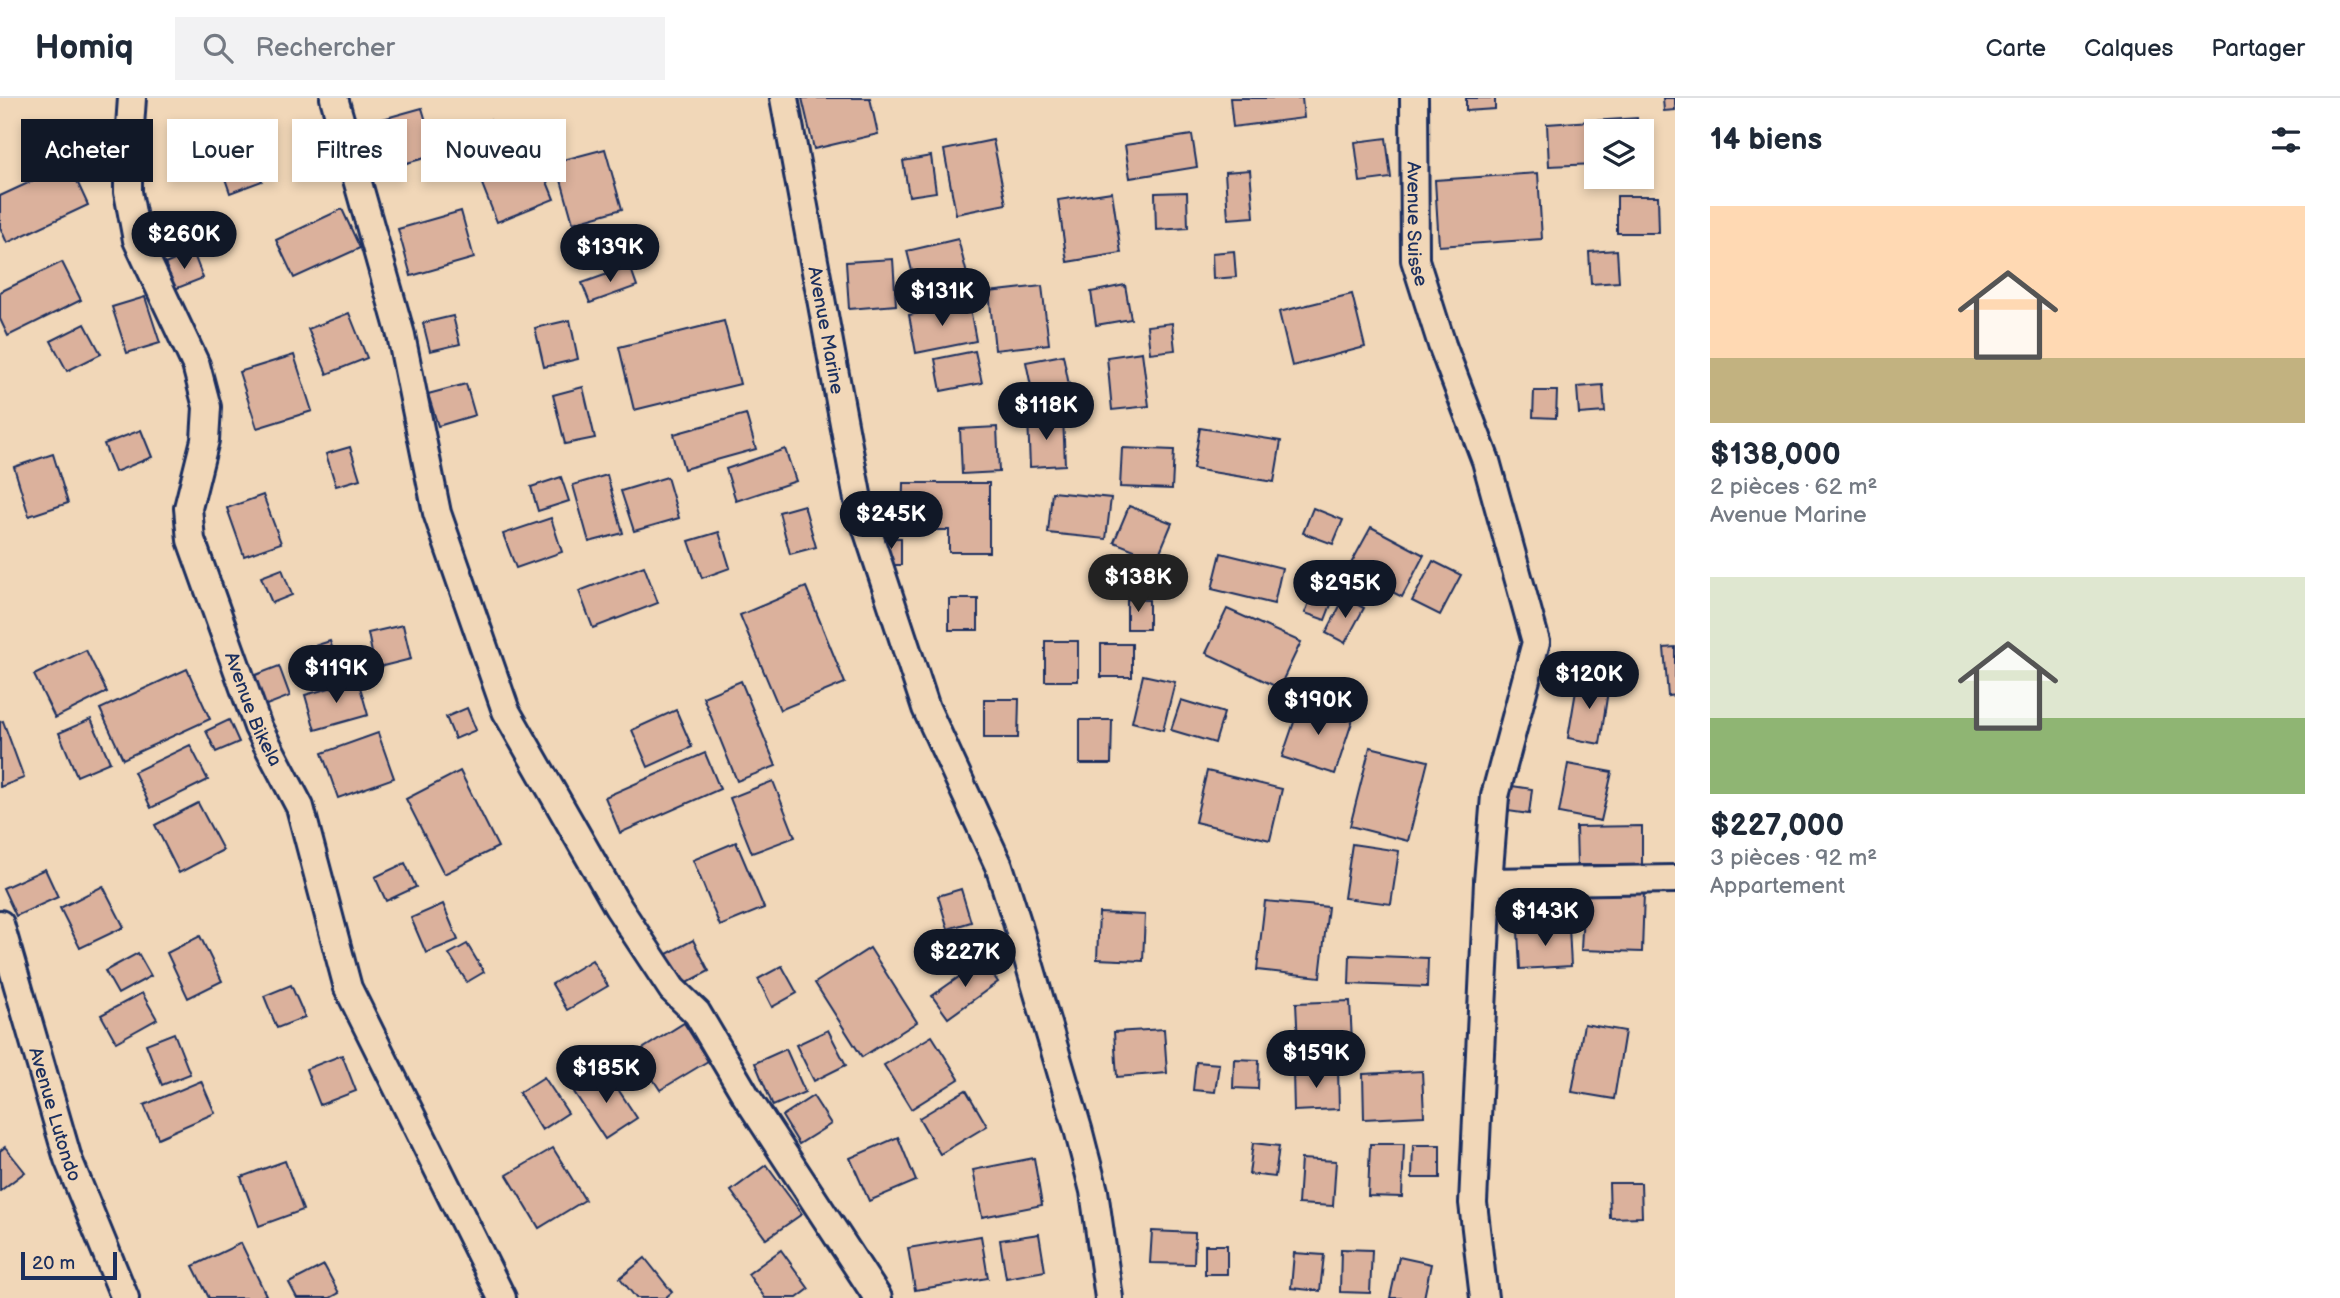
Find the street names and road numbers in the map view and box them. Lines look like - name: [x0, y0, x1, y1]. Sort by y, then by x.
- street label: Avenue Suisse: [1401, 161, 1433, 289]
- street label: Avenue Marine: [802, 265, 848, 396]
- street label: Avenue Bikela: [219, 649, 286, 770]
- street label: Avenue Lutondo: [23, 1045, 86, 1185]

